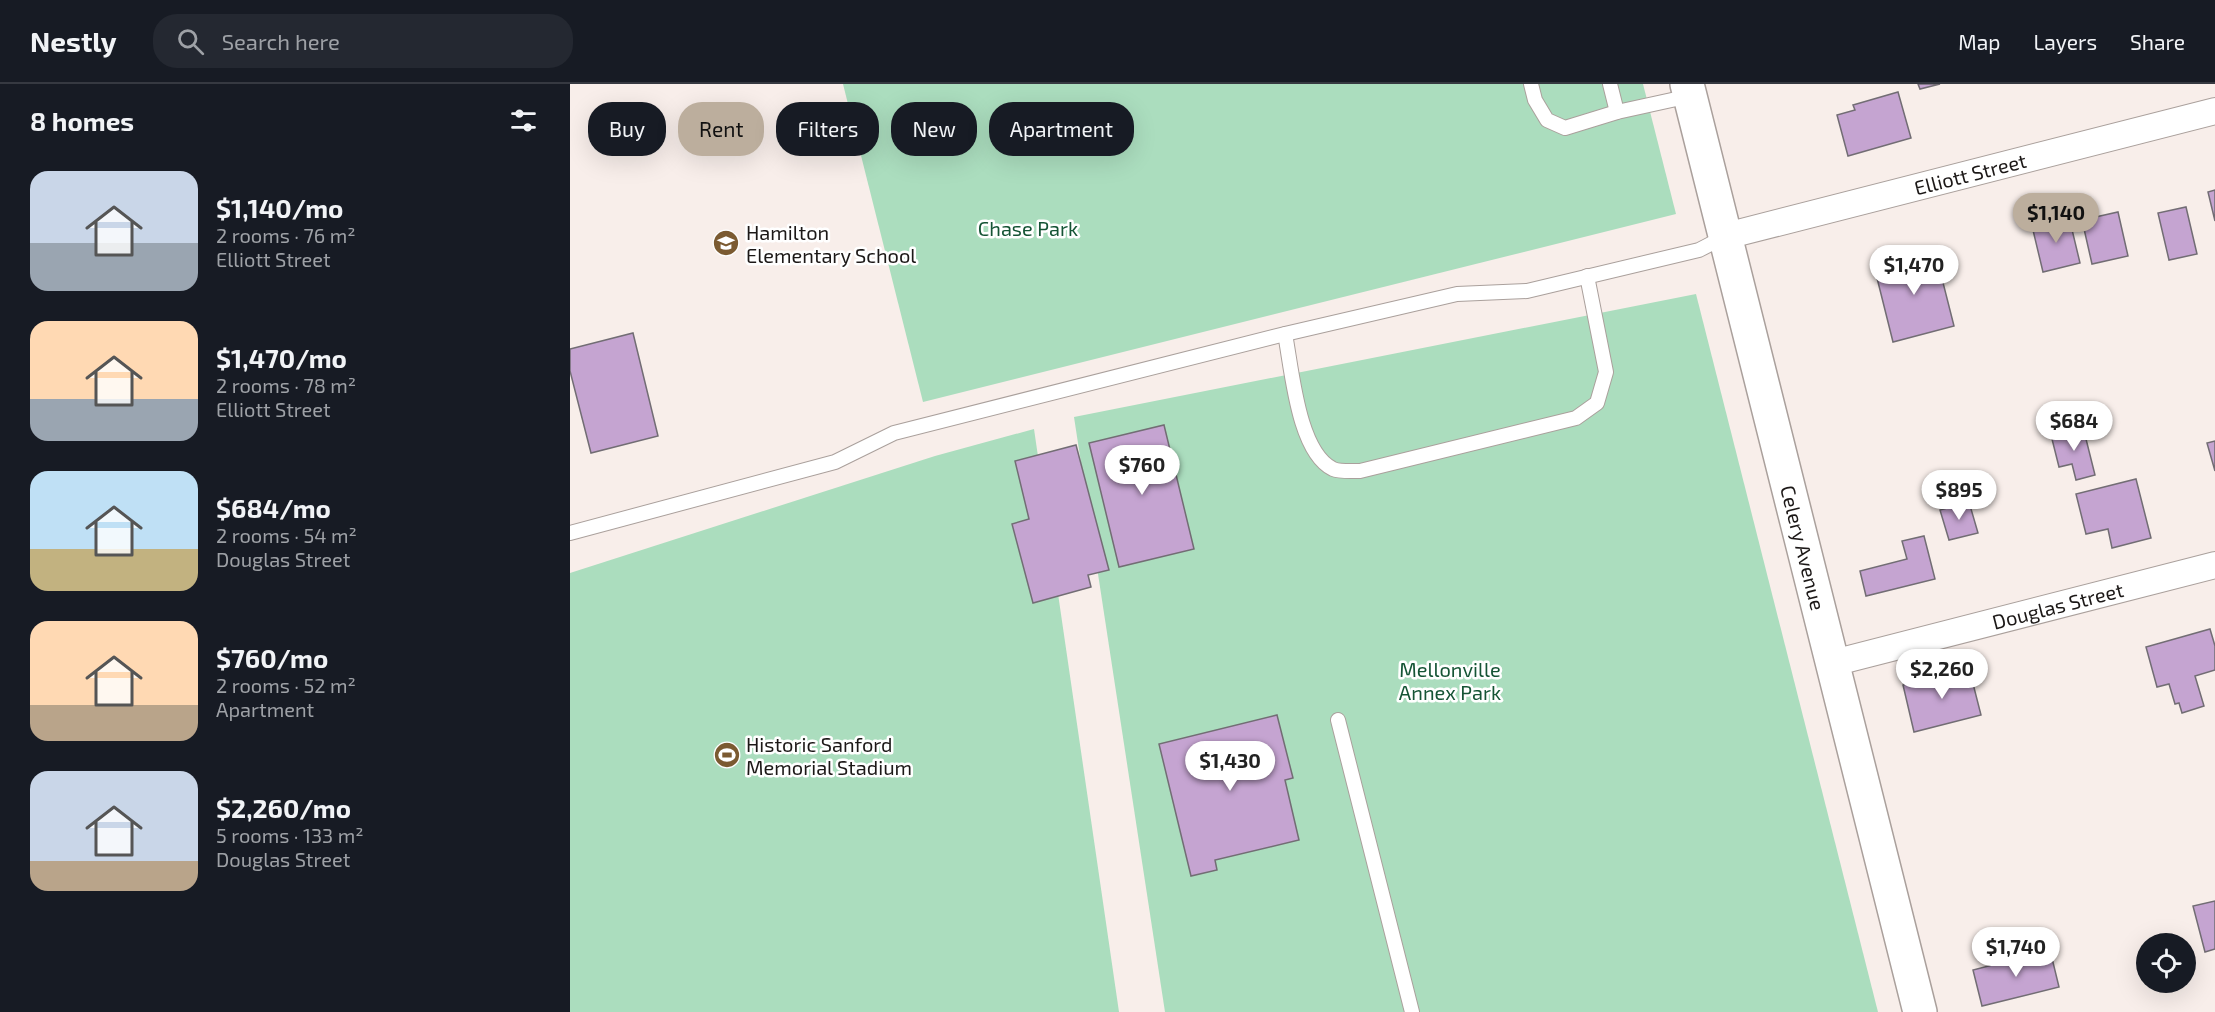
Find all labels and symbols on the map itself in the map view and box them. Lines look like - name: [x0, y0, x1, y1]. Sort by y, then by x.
- street label: Elliott Street: [1912, 148, 2029, 199]
- pin: $1,140: [2007, 193, 2105, 244]
- park label: Chase Park: [978, 216, 1078, 240]
- place label: Hamilton Elementary School: [746, 220, 916, 267]
- school or university icon: Hamilton Elementary School: [711, 228, 741, 258]
- pin: $1,470: [1865, 245, 1963, 296]
- pin: $684: [2038, 401, 2110, 452]
- pin: $760: [1106, 445, 1178, 496]
- pin: $895: [1923, 470, 1995, 521]
- street label: Celery Avenue: [1776, 483, 1831, 613]
- street label: Douglas Street: [1990, 577, 2126, 634]
- pin: $2,260: [1893, 649, 1991, 700]
- park label: Mellonville Annex Park: [1399, 657, 1501, 704]
- place label: Historic Sanford Memorial Stadium: [746, 732, 912, 779]
- sports icon: Historic Sanford Memorial Stadium: [712, 740, 742, 770]
- pin: $1,430: [1181, 741, 1279, 792]
- pin: $1,740: [1967, 927, 2065, 978]

